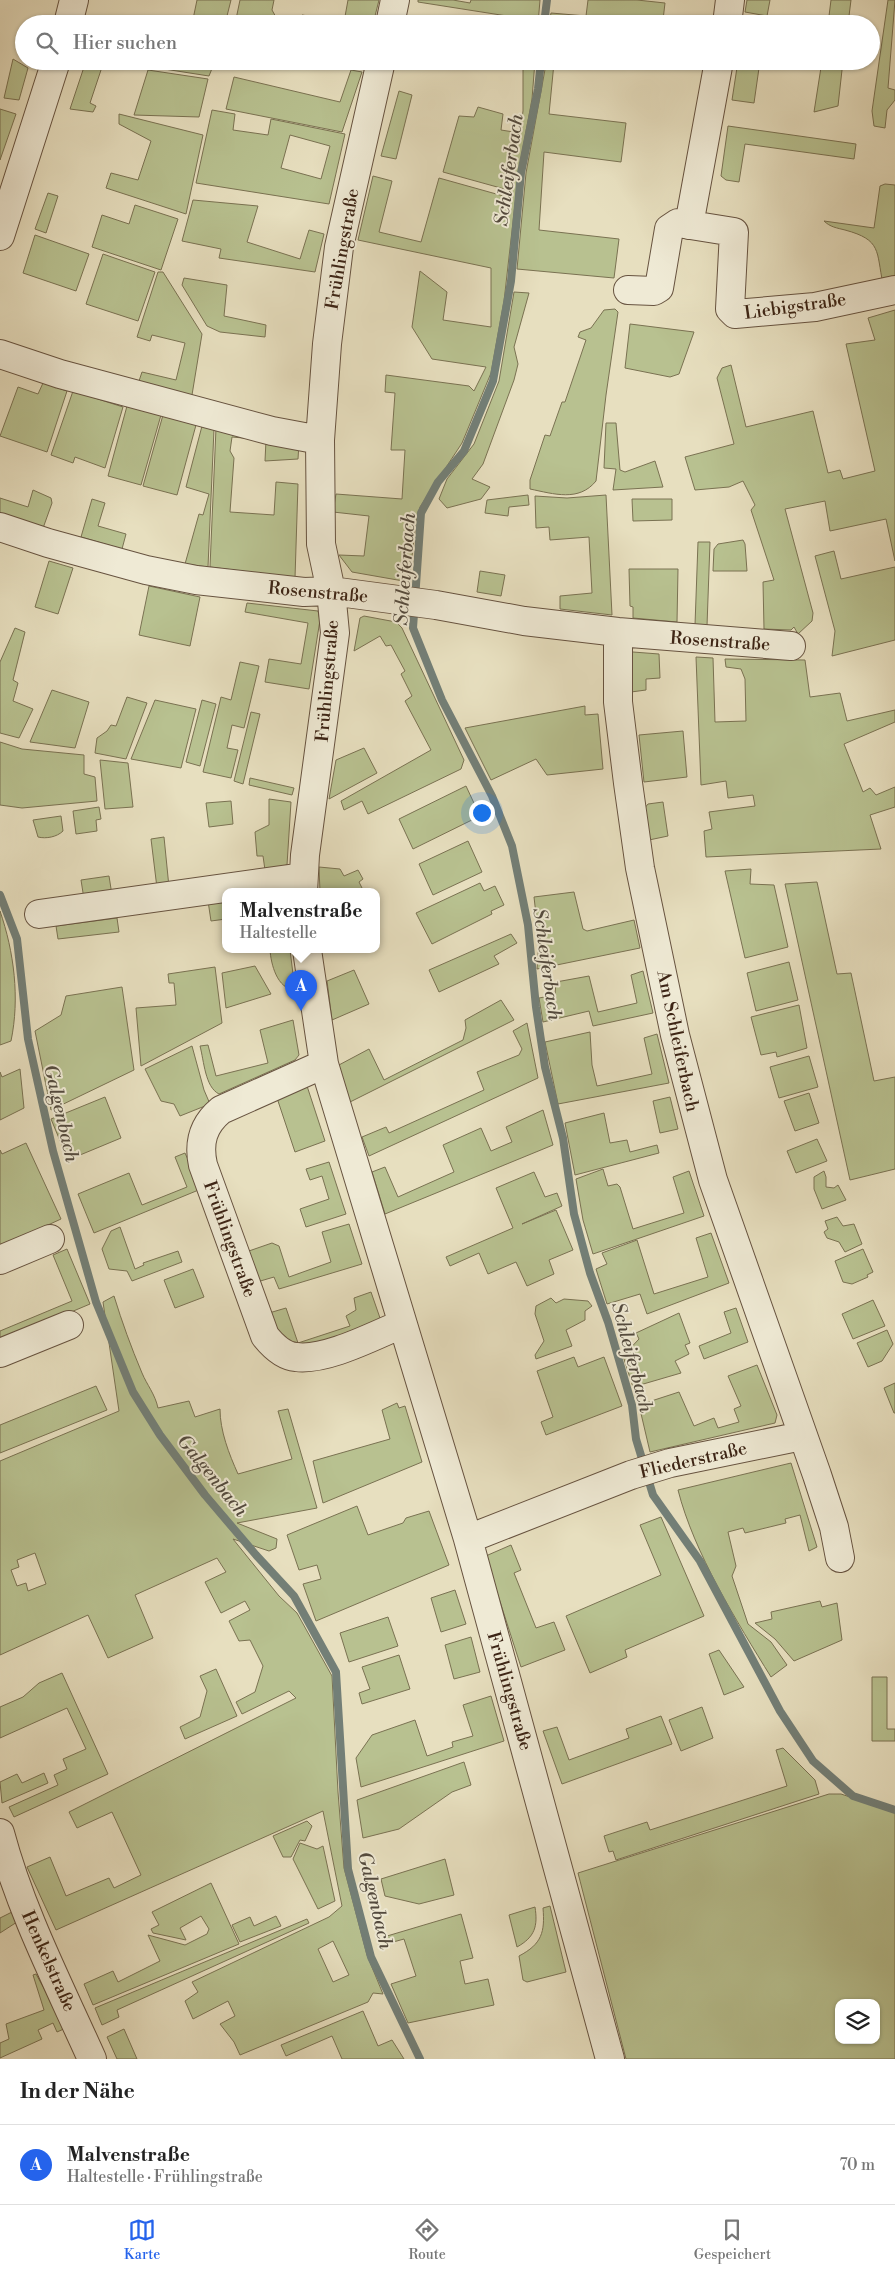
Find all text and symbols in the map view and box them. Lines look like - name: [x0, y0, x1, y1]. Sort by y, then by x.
- search box: [15, 15, 880, 70]
- icon: search: [33, 29, 61, 57]
- text: Hier suchen: [73, 31, 177, 55]
- water label: Schleiferbach: [489, 112, 529, 228]
- street label: Frühlingstraße: [321, 187, 364, 311]
- street label: Liebigstraße: [743, 288, 848, 325]
- water label: Schleiferbach: [389, 511, 421, 626]
- street label: Rosenstraße: [267, 577, 369, 608]
- street label: Frühlingstraße: [311, 619, 344, 743]
- street label: Rosenstraße: [669, 627, 771, 656]
- your location: [469, 800, 495, 826]
- popup: [222, 888, 380, 953]
- text: Malvenstraße: [240, 899, 362, 923]
- water label: Schleiferbach: [527, 907, 567, 1022]
- text: Haltestelle: [240, 923, 317, 943]
- street label: Am Schleiferbach: [651, 967, 704, 1114]
- pin: A: [285, 970, 317, 1011]
- water label: Galgenbach: [38, 1062, 84, 1165]
- street label: Frühlingstraße: [198, 1178, 261, 1301]
- water label: Schleiferbach: [606, 1300, 658, 1415]
- water label: Galgenbach: [172, 1430, 253, 1522]
- street label: Fliederstraße: [637, 1437, 749, 1484]
- street label: Frühlingstraße: [482, 1629, 537, 1753]
- water label: Galgenbach: [352, 1849, 398, 1952]
- street label: Henkelstraße: [16, 1907, 81, 2015]
- map controls: [835, 1999, 880, 2044]
- button: layers: [835, 1999, 880, 2044]
- text: In der Nähe: [20, 2079, 135, 2105]
- text: Malvenstraße: [67, 2143, 190, 2167]
- text: A: [30, 2155, 42, 2175]
- text: 70 m: [839, 2155, 875, 2175]
- text: Haltestelle · Frühlingstraße: [67, 2167, 263, 2187]
- tab: Karte: [124, 2216, 160, 2264]
- tab: Route: [408, 2216, 446, 2264]
- tab: Gespeichert: [694, 2216, 771, 2264]

